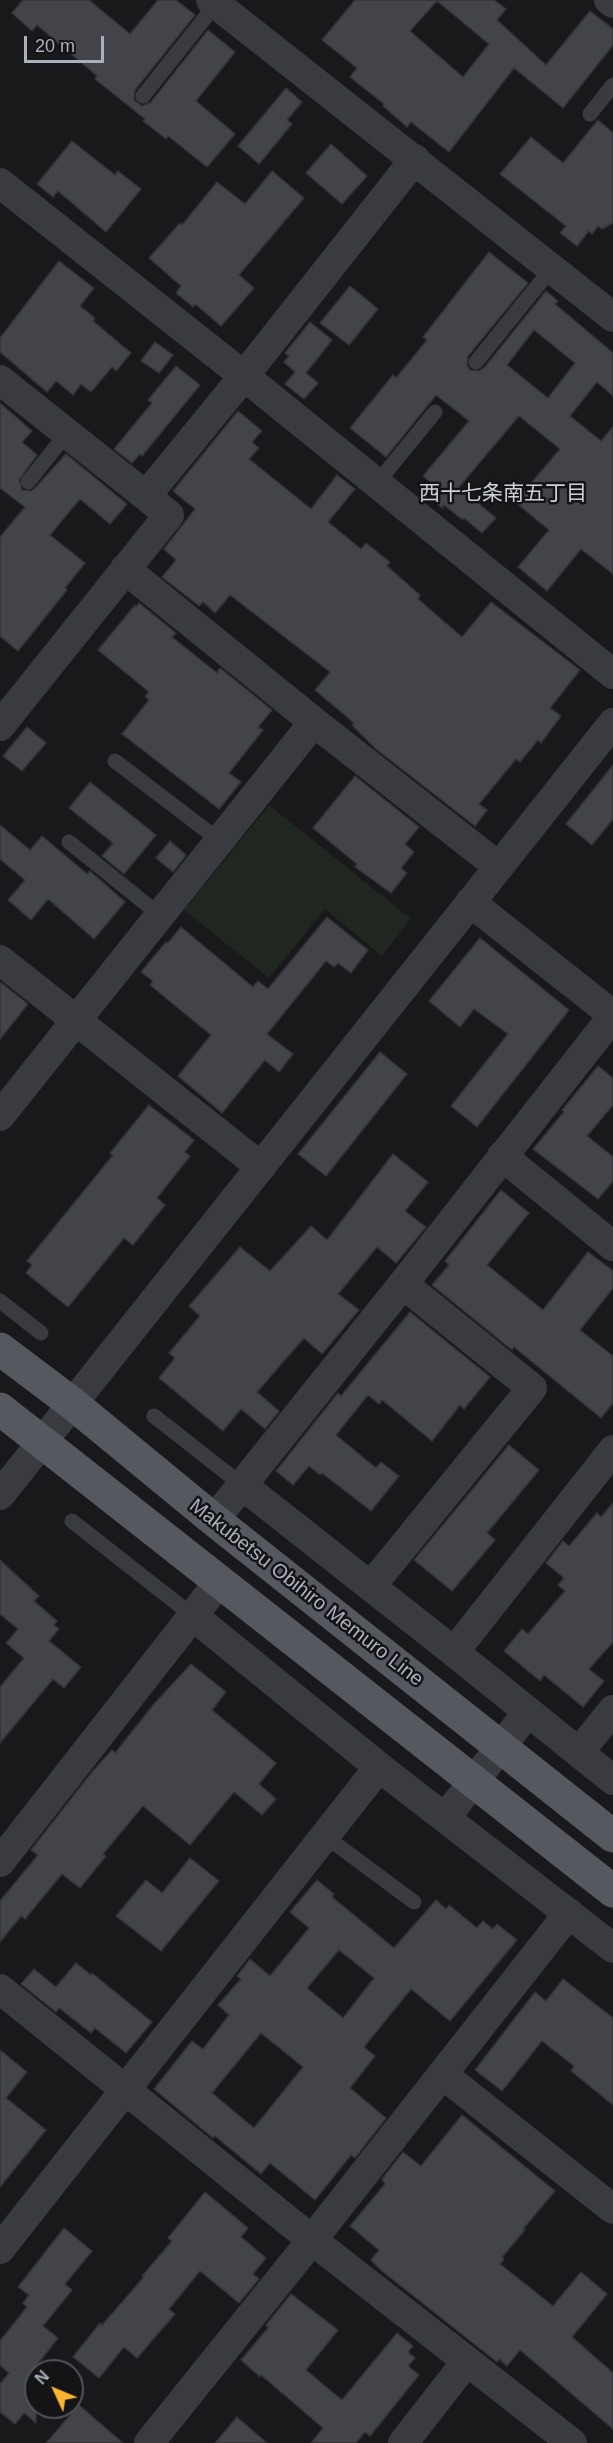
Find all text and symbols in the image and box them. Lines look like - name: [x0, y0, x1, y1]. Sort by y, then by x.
- scale bar: [27, 24, 106, 62]
- text: 20 m: [35, 36, 75, 56]
- district label: 西十七条南五丁目: [419, 481, 587, 507]
- street label: Makubetsu Obihiro Memuro Line: [184, 1494, 428, 1692]
- north arrow: [24, 2359, 84, 2419]
- text: N: [32, 2367, 52, 2388]

